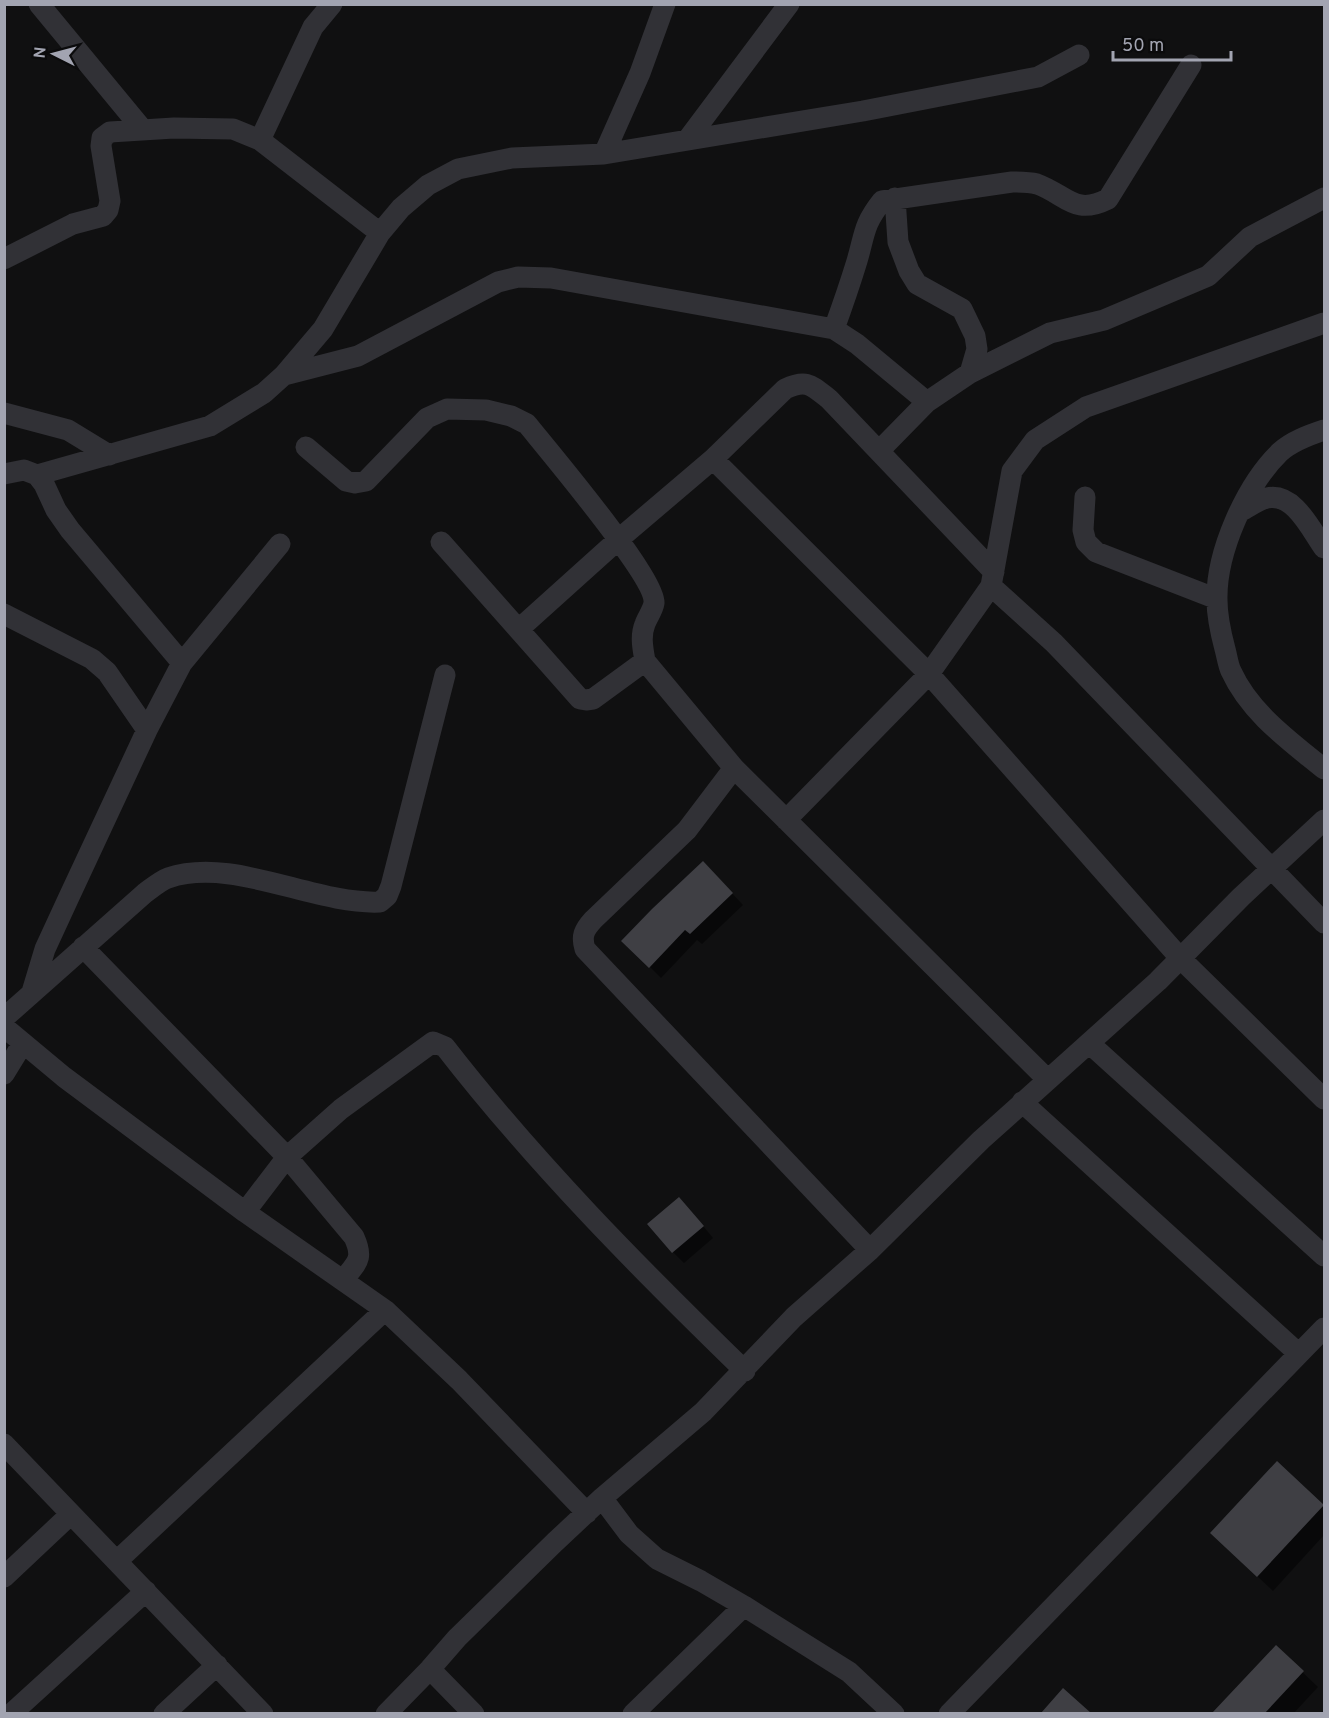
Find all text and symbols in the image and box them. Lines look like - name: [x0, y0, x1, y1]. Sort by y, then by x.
- north arrow: [24, 24, 84, 84]
- scale bar: [1113, 24, 1232, 62]
- text: 50 m: [1122, 35, 1164, 58]
- text: N: [31, 46, 52, 59]

